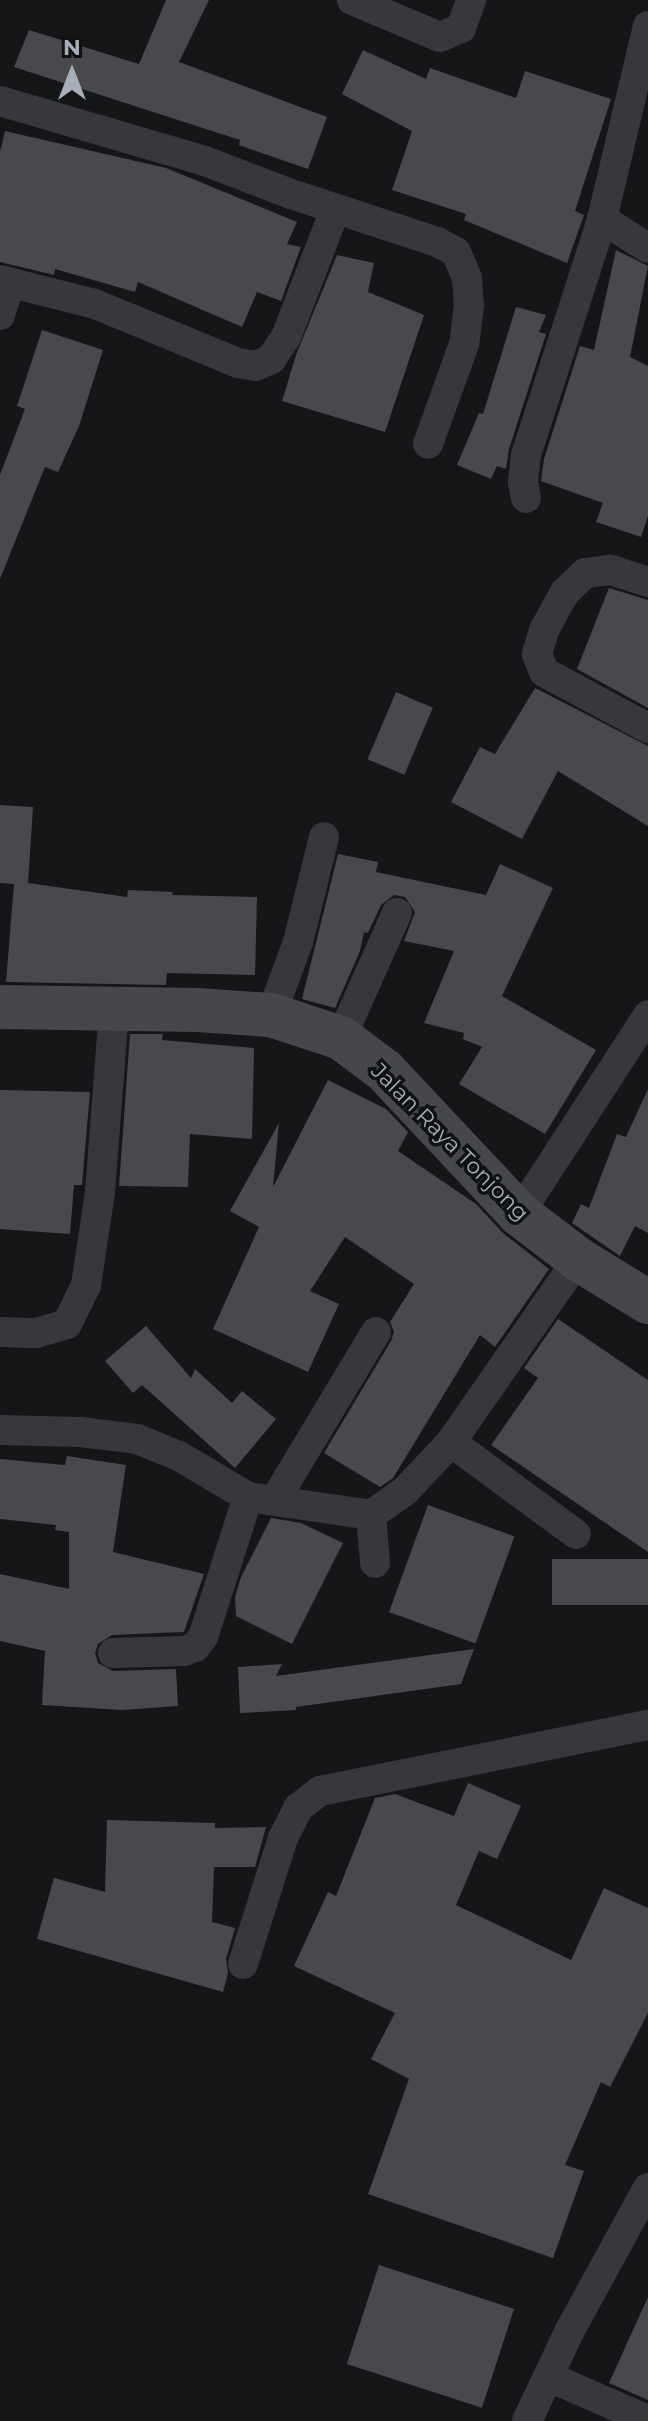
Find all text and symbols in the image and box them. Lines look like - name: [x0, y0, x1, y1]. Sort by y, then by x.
- north arrow: [32, 32, 112, 112]
- text: N: [63, 34, 81, 61]
- street label: Jalan Raya Tonjong: [366, 1058, 534, 1226]

